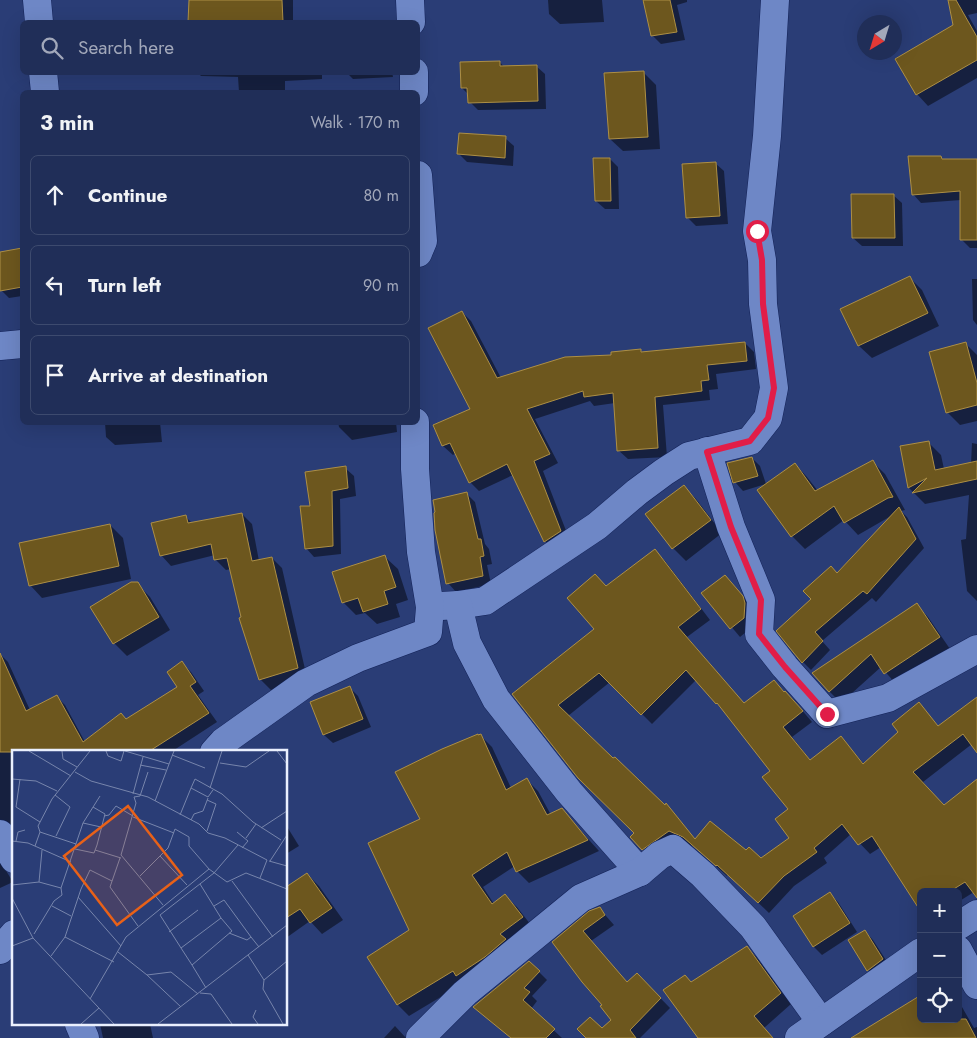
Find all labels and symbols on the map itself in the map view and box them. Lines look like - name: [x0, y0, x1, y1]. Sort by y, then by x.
- north arrow: [857, 15, 902, 60]
- route start: [746, 220, 769, 243]
- route end: [816, 703, 839, 726]
- inset map: [12, 750, 288, 1026]

